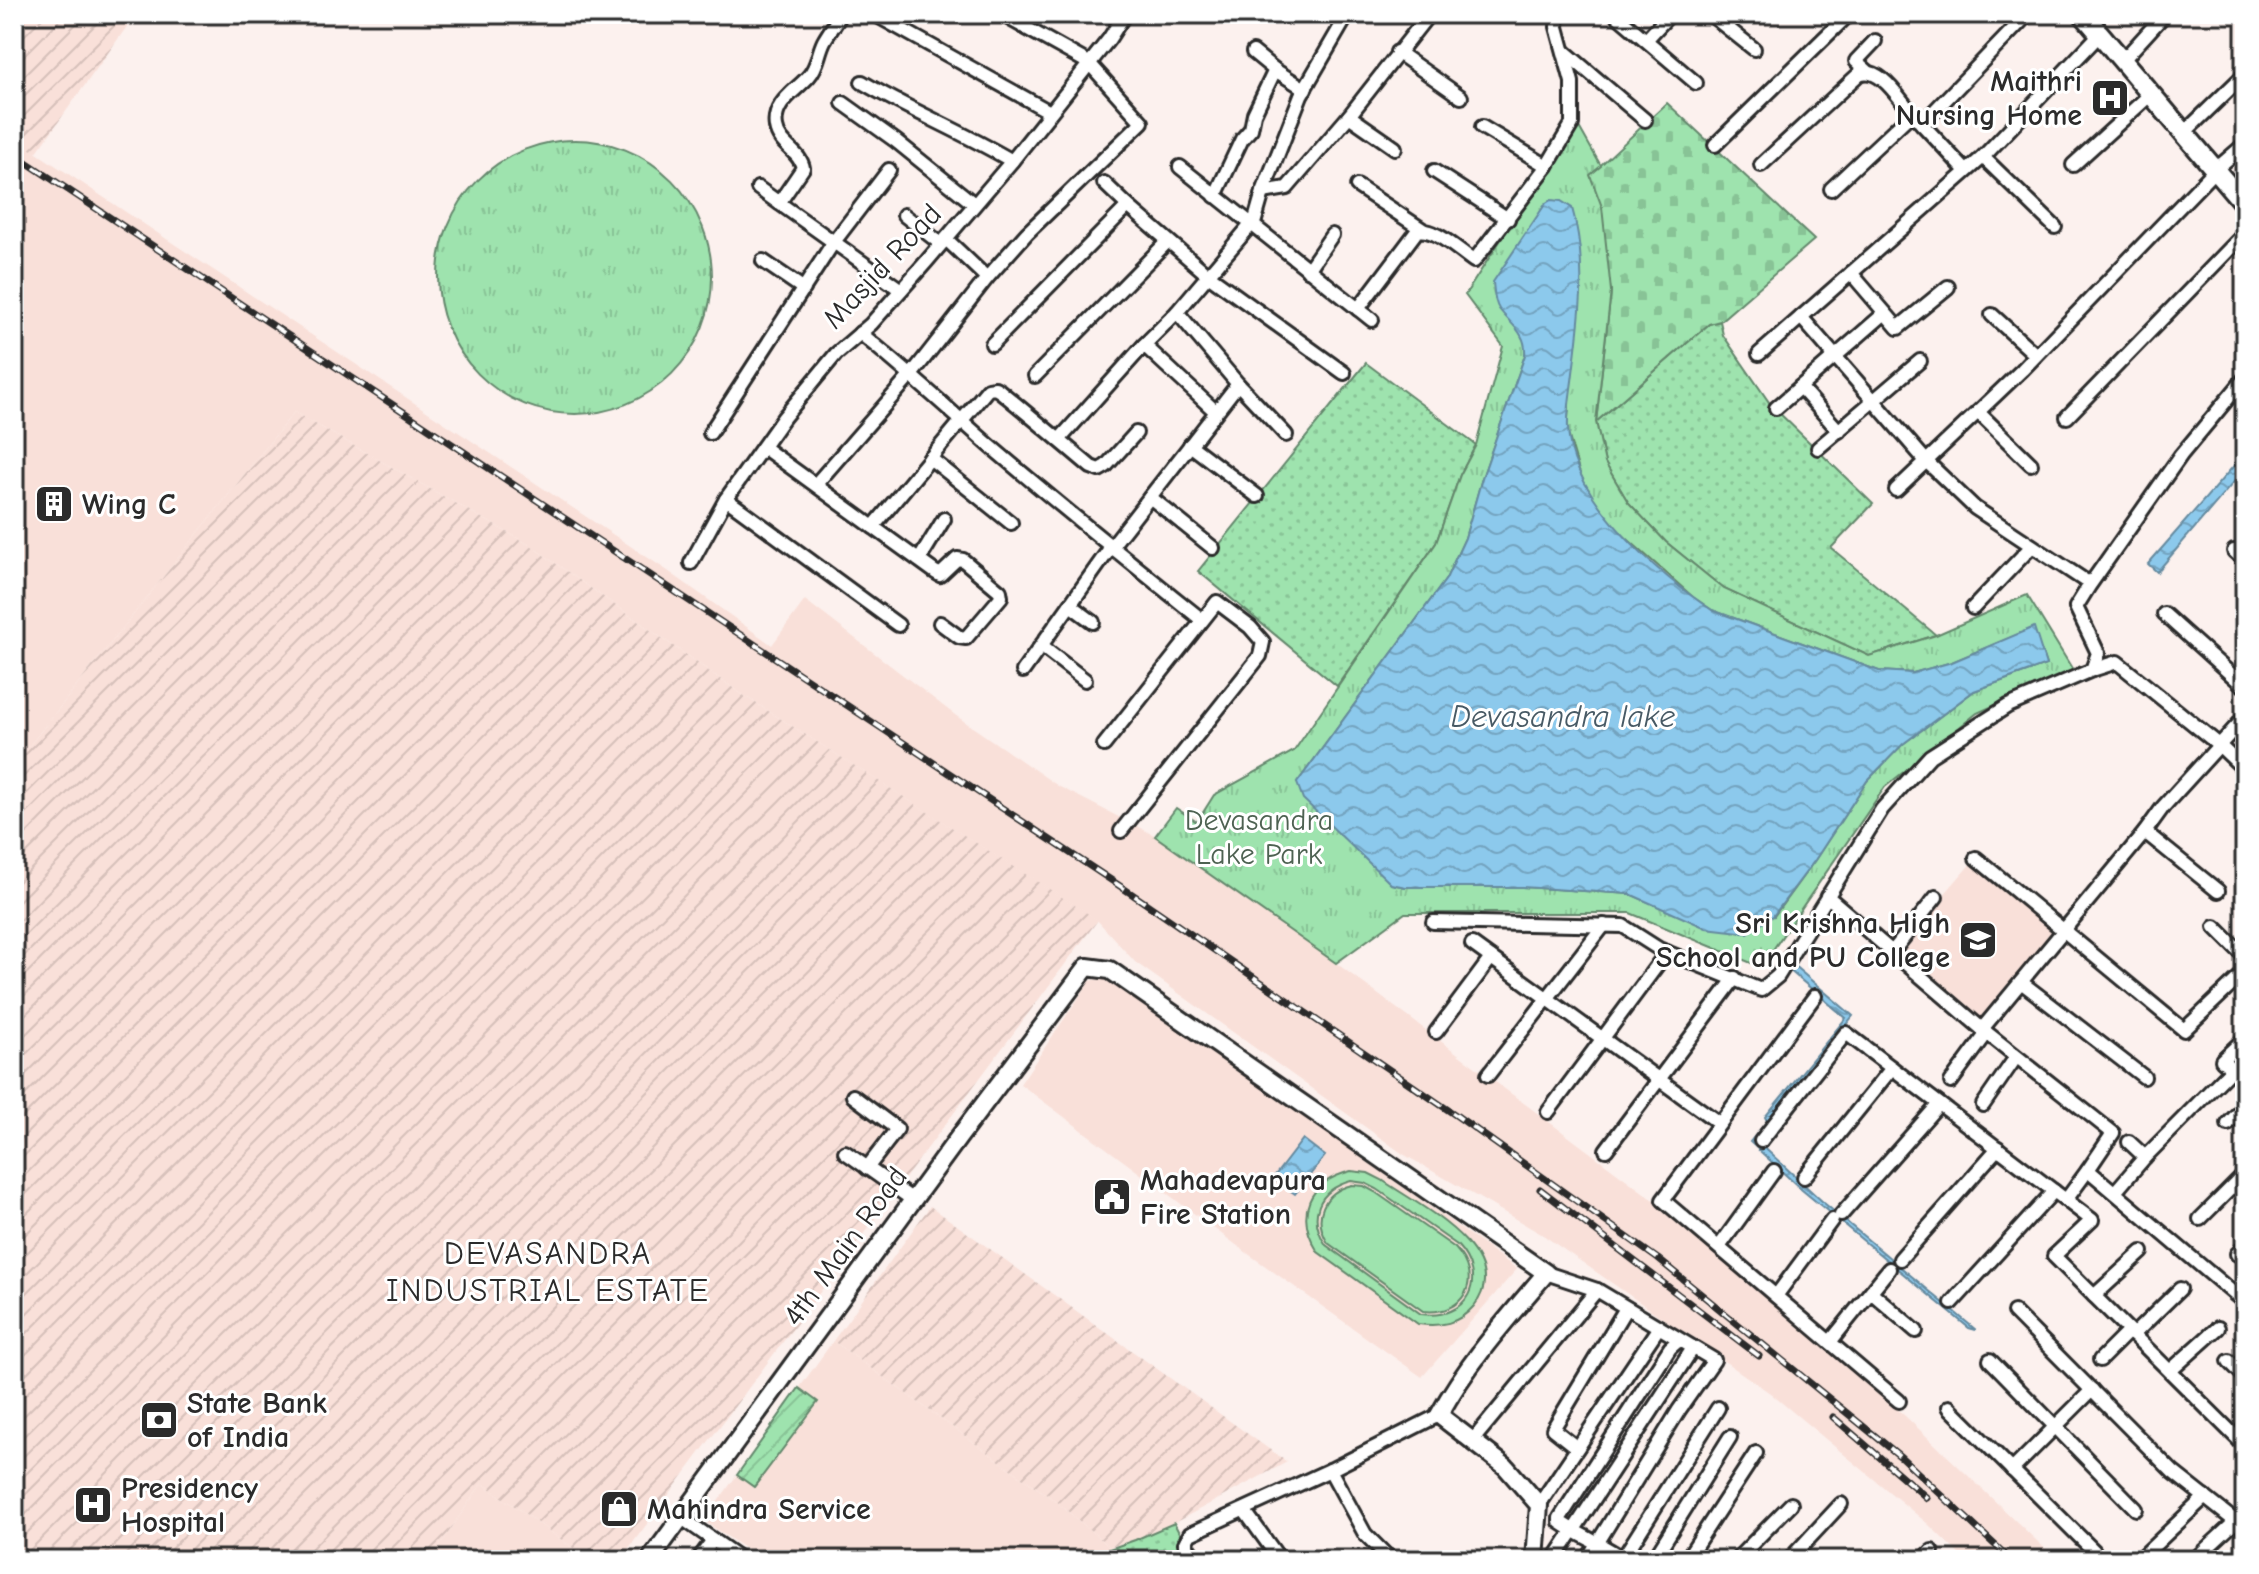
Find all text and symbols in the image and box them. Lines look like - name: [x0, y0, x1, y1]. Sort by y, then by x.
- place label: Maithri Nursing Home: [1896, 64, 2082, 133]
- hospital icon: Maithri Nursing Home: [2089, 77, 2131, 119]
- street label: Masjid Road: [816, 197, 949, 336]
- building icon: Wing C: [33, 483, 75, 525]
- place label: Wing C: [82, 487, 176, 522]
- water label: Devasandra lake: [1451, 698, 1675, 735]
- park label: Devasandra Lake Park: [1185, 803, 1333, 872]
- place label: Sri Krishna High School and PU College: [1656, 906, 1950, 975]
- school or university icon: Sri Krishna High School and PU College: [1957, 919, 1999, 961]
- street label: 4th Main Road: [776, 1160, 915, 1333]
- place label: Mahadevapura Fire Station: [1140, 1163, 1326, 1232]
- public building icon: Mahadevapura Fire Station: [1091, 1176, 1133, 1218]
- district label: DEVASANDRA INDUSTRIAL ESTATE: [386, 1235, 710, 1309]
- place label: State Bank of India: [187, 1386, 327, 1455]
- bank icon: State Bank of India: [138, 1399, 180, 1441]
- place label: Presidency Hospital: [121, 1471, 258, 1540]
- hospital icon: Presidency Hospital: [72, 1484, 114, 1526]
- shop icon: Mahindra Service: [598, 1488, 640, 1530]
- place label: Mahindra Service: [647, 1492, 871, 1527]

